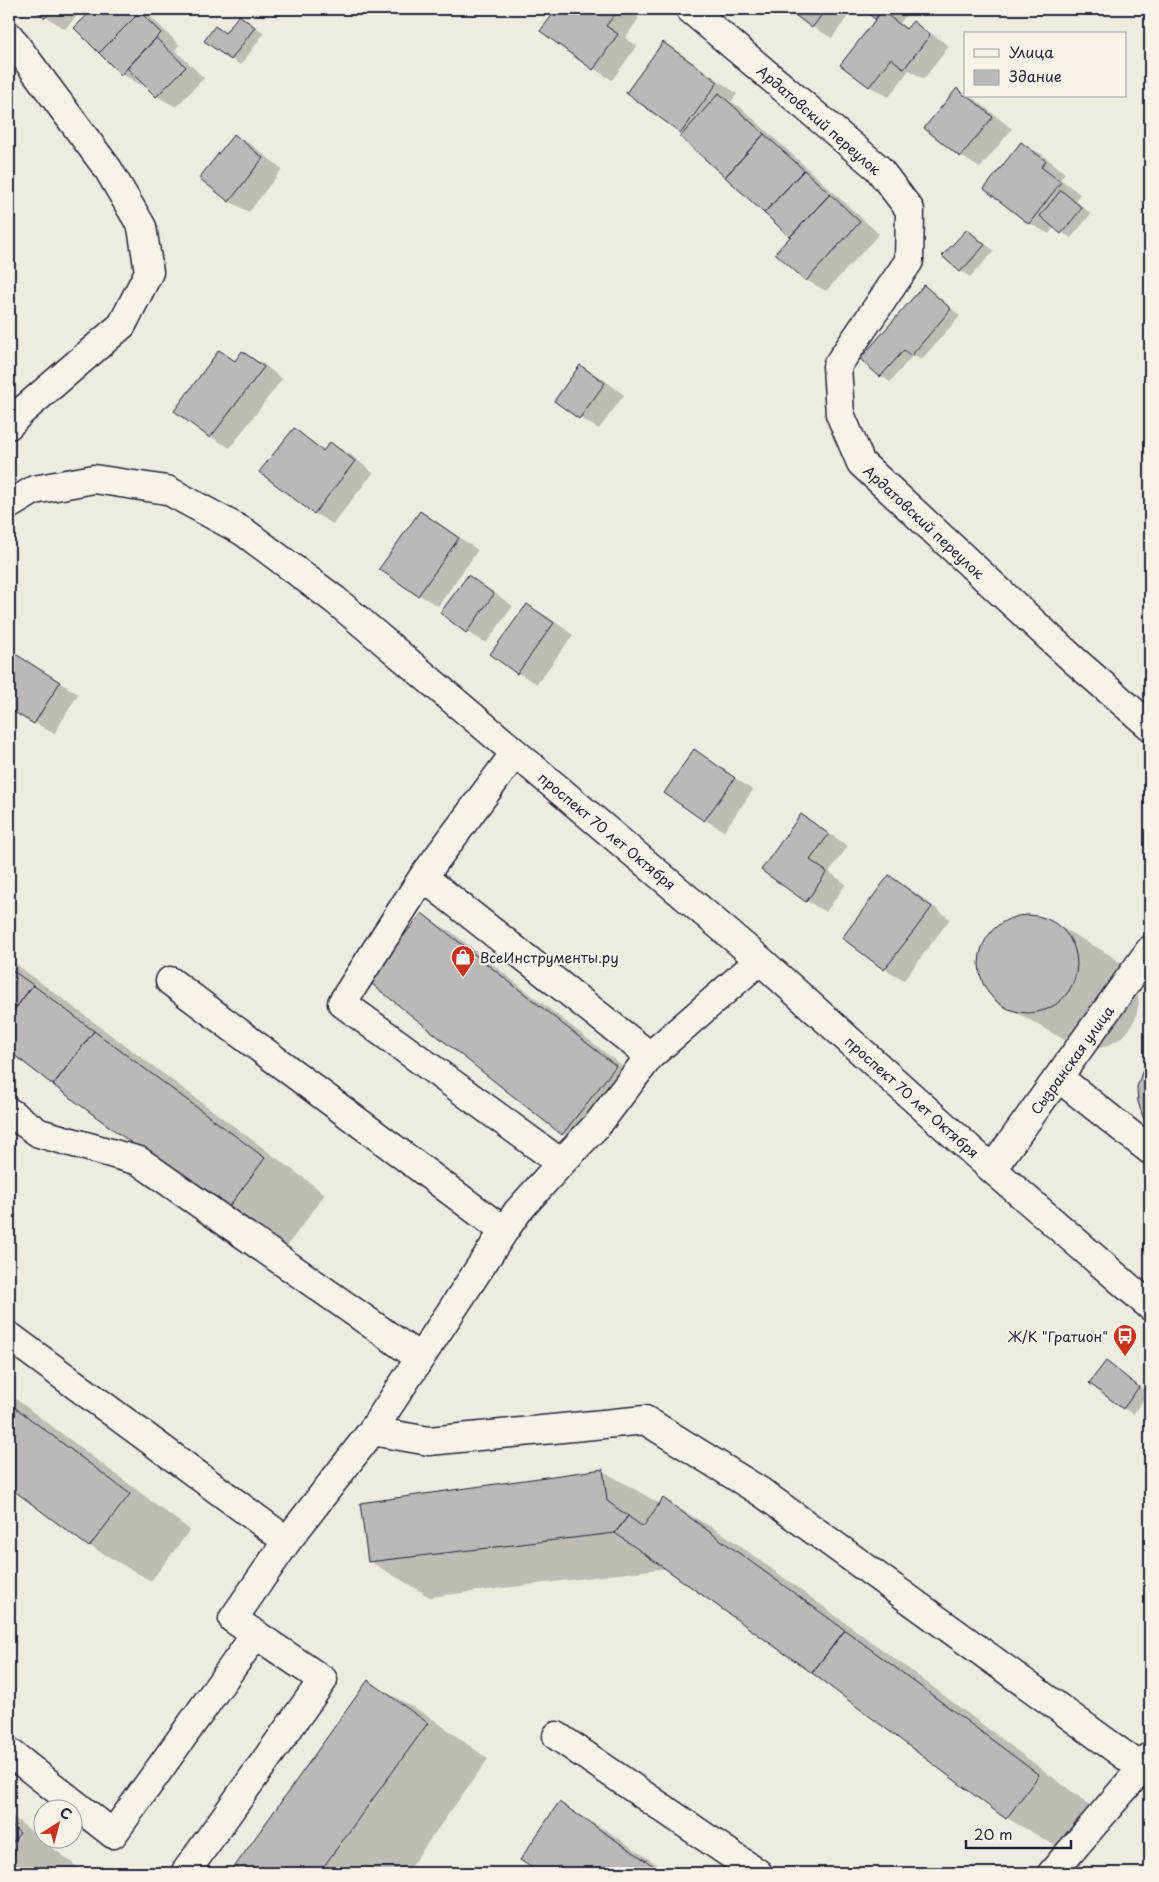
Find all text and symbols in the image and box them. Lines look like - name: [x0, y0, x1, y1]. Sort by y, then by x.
- legend: [964, 32, 1126, 98]
- text: Улица: [1009, 40, 1054, 63]
- street label: Ардатовский переулок: [752, 60, 886, 180]
- text: Здание: [1009, 64, 1062, 87]
- street label: Ардатовский переулок: [859, 460, 990, 584]
- street label: проспект 70 лет Октября: [534, 767, 680, 895]
- shop icon: ВсеИнструменты.ру: [450, 944, 476, 978]
- place label: ВсеИнструменты.ру: [480, 947, 619, 968]
- street label: Сызранская улица: [1025, 1001, 1119, 1119]
- street label: проспект 70 лет Октября: [840, 1031, 984, 1163]
- bus stop icon: Ж/К "Гратион": [1112, 1323, 1138, 1357]
- place label: Ж/К "Гратион": [1007, 1326, 1108, 1347]
- north arrow: [32, 1800, 82, 1850]
- text: С: [56, 1801, 76, 1825]
- scale bar: [966, 1817, 1072, 1849]
- text: 20 m: [974, 1822, 1013, 1845]

